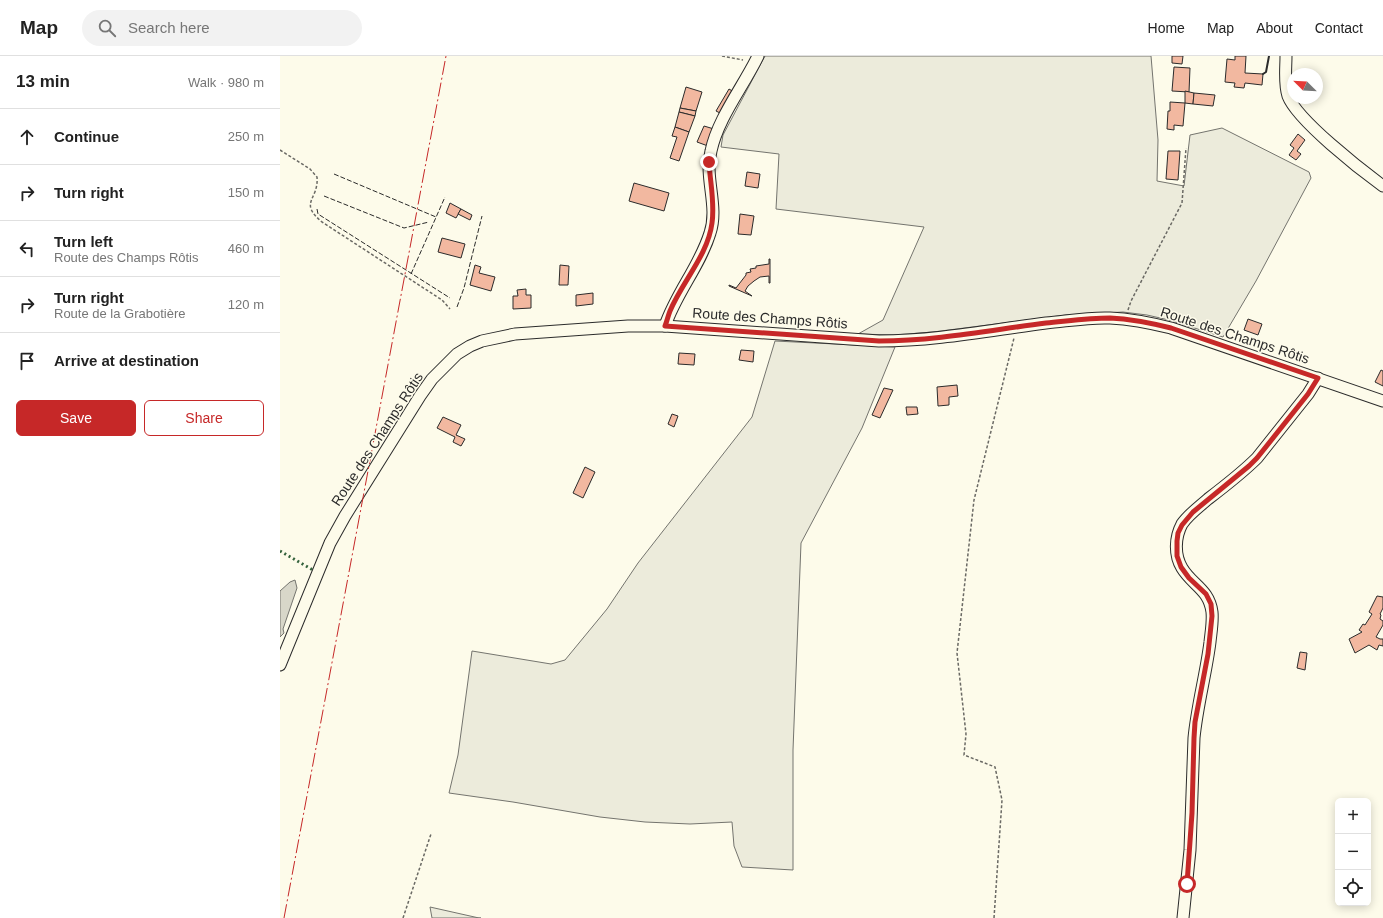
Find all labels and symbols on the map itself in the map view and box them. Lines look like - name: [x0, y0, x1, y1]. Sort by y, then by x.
- north arrow: [1287, 68, 1323, 104]
- route end: [700, 153, 718, 171]
- street label: Route des Champs Rôtis: [1159, 303, 1311, 367]
- street label: Route des Champs Rôtis: [692, 305, 848, 331]
- street label: Route des Champs Rôtis: [328, 369, 426, 509]
- route start: [1178, 875, 1196, 893]

